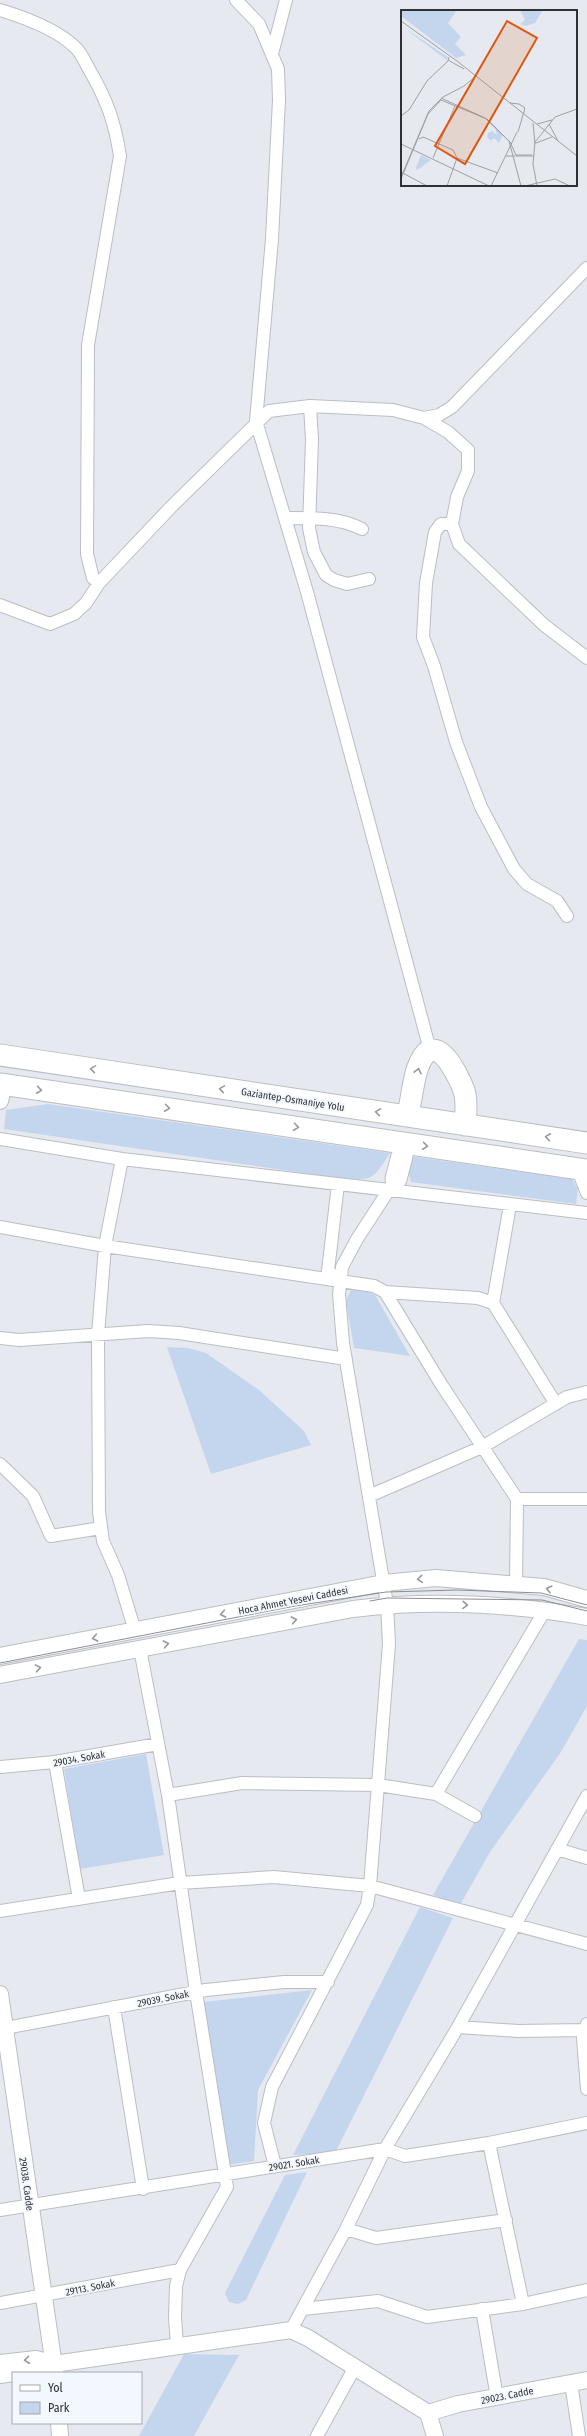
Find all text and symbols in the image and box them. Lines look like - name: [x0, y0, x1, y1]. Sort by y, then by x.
- inset map: [401, 10, 577, 186]
- one-way arrow: [90, 1065, 97, 1074]
- one-way arrow: [413, 1068, 422, 1075]
- one-way arrow: [36, 1085, 42, 1094]
- one-way arrow: [219, 1085, 225, 1094]
- street label: Gaziantep-Osmaniye Yolu: [240, 1086, 345, 1114]
- one-way arrow: [164, 1103, 170, 1112]
- one-way arrow: [375, 1108, 381, 1117]
- one-way arrow: [293, 1122, 299, 1131]
- one-way arrow: [545, 1133, 551, 1142]
- one-way arrow: [421, 1141, 428, 1150]
- one-way arrow: [417, 1575, 423, 1584]
- street label: Hoca Ahmet Yesevi Caddesi: [237, 1584, 349, 1618]
- one-way arrow: [546, 1585, 553, 1593]
- one-way arrow: [462, 1600, 468, 1609]
- one-way arrow: [220, 1609, 226, 1617]
- one-way arrow: [291, 1616, 297, 1625]
- one-way arrow: [92, 1633, 99, 1642]
- one-way arrow: [163, 1641, 169, 1649]
- one-way arrow: [35, 1664, 41, 1673]
- street label: 29034. Sokak: [52, 1748, 106, 1769]
- street label: 29039. Sokak: [136, 1988, 190, 2010]
- street label: 29021. Sokak: [268, 2154, 321, 2174]
- street label: 29038. Cadde: [16, 2157, 36, 2212]
- street label: 29113. Sokak: [65, 2277, 116, 2299]
- one-way arrow: [24, 2355, 30, 2364]
- legend: [12, 2372, 142, 2424]
- text: Yol: [48, 2381, 63, 2395]
- street label: 29023. Cadde: [480, 2385, 535, 2407]
- text: Park: [48, 2401, 70, 2415]

